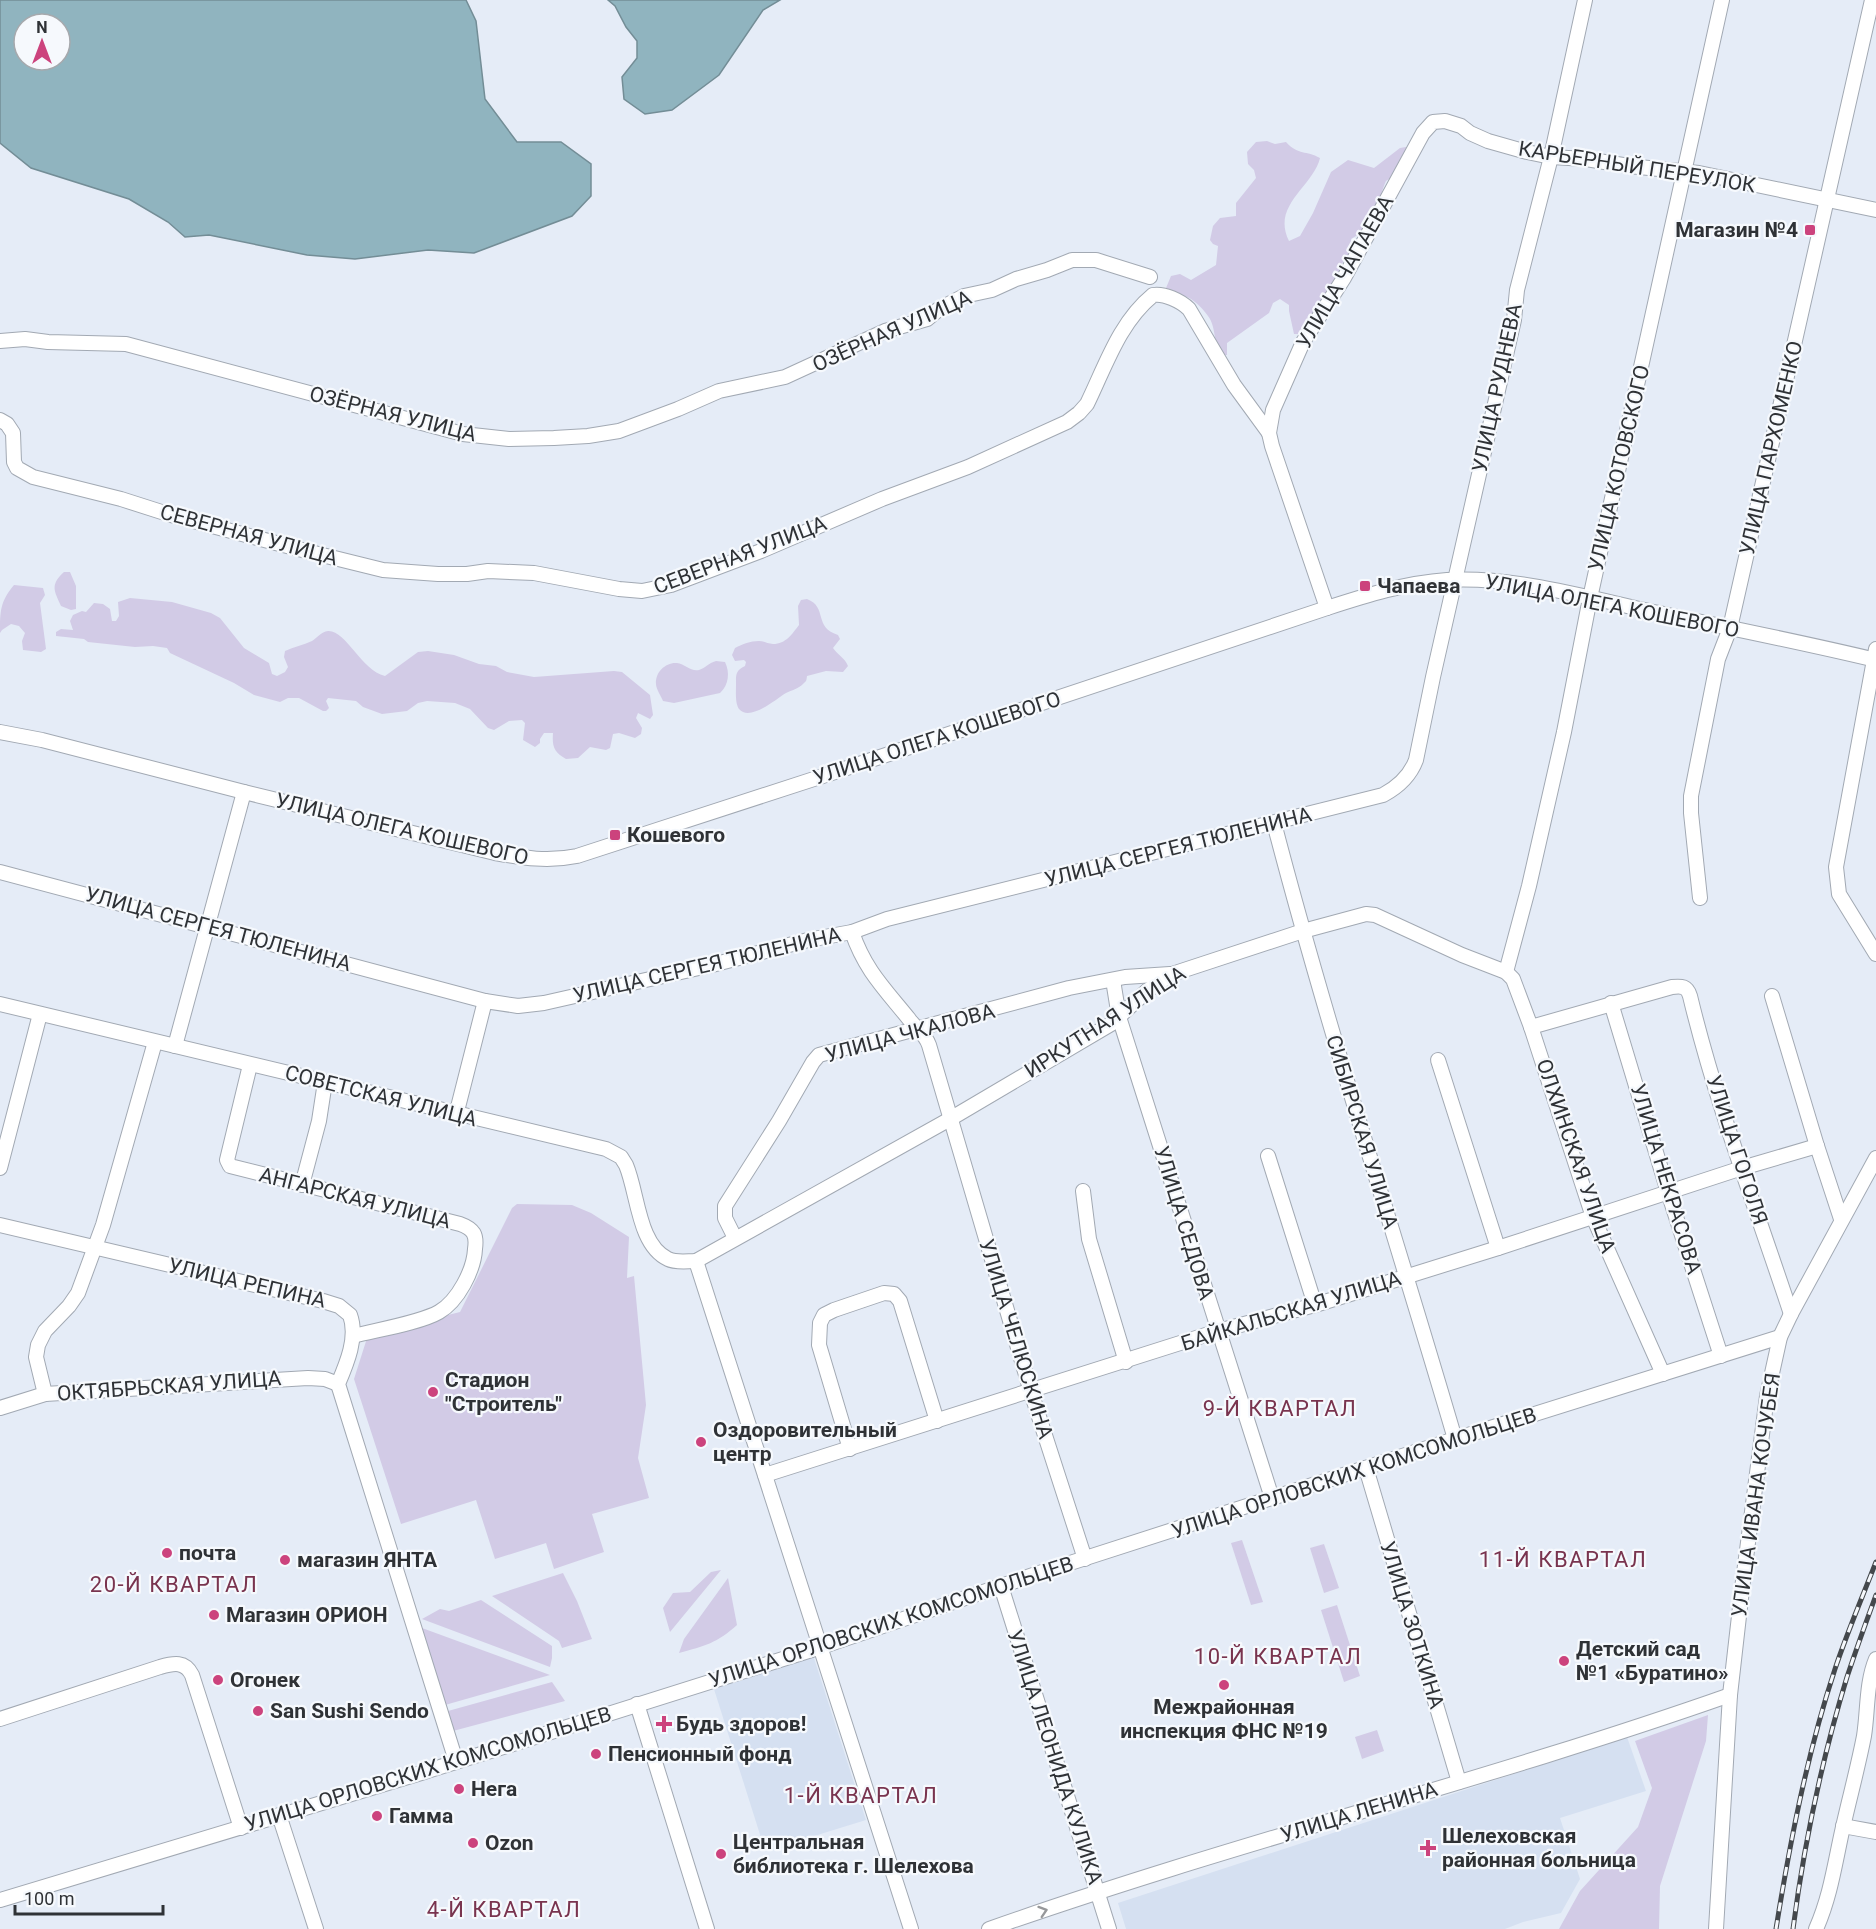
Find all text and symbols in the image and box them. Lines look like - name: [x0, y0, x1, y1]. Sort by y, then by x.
- north arrow: [12, 12, 72, 72]
- text: N: [36, 18, 48, 37]
- street label: КАРЬЕРНЫЙ ПЕРЕУЛОК: [1517, 136, 1758, 198]
- street label: УЛИЦА ЧАПАЕВА: [1291, 191, 1399, 353]
- place label: Магазин №4: [1675, 218, 1798, 242]
- marker: Магазин №4: [1803, 223, 1817, 237]
- street label: ОЗЁРНАЯ УЛИЦА: [809, 285, 975, 377]
- street label: УЛИЦА РУДНЕВА: [1467, 301, 1527, 475]
- street label: УЛИЦА ПАРХОМЕНКО: [1735, 339, 1807, 557]
- street label: УЛИЦА КОТОВСКОГО: [1584, 363, 1654, 573]
- street label: ОЗЁРНАЯ УЛИЦА: [307, 382, 479, 446]
- street label: СЕВЕРНАЯ УЛИЦА: [157, 500, 341, 570]
- street label: СЕВЕРНАЯ УЛИЦА: [650, 511, 830, 599]
- street label: УЛИЦА ОЛЕГА КОШЕВОГО: [1483, 570, 1741, 642]
- place label: Чапаева: [1377, 574, 1460, 598]
- marker: Чапаева: [1358, 579, 1372, 593]
- street label: УЛИЦА ОЛЕГА КОШЕВОГО: [810, 687, 1064, 789]
- street label: УЛИЦА ОЛЕГА КОШЕВОГО: [273, 788, 531, 870]
- street label: УЛИЦА СЕРГЕЯ ТЮЛЕНИНА: [1042, 802, 1314, 892]
- place label: Кошевого: [627, 823, 725, 847]
- marker: Кошевого: [608, 828, 622, 842]
- street label: УЛИЦА СЕРГЕЯ ТЮЛЕНИНА: [82, 882, 354, 976]
- street label: УЛИЦА СЕРГЕЯ ТЮЛЕНИНА: [571, 922, 844, 1008]
- street label: ИРКУТНАЯ УЛИЦА: [1020, 961, 1190, 1083]
- street label: УЛИЦА ЧКАЛОВА: [822, 999, 998, 1067]
- street label: СИБИРСКАЯ УЛИЦА: [1321, 1032, 1403, 1232]
- street label: ОЛХИНСКАЯ УЛИЦА: [1532, 1056, 1621, 1256]
- street label: СОВЕТСКАЯ УЛИЦА: [283, 1061, 480, 1132]
- street label: УЛИЦА ГОГОЛЯ: [1702, 1072, 1772, 1228]
- street label: УЛИЦА НЕКРАСОВА: [1626, 1081, 1706, 1277]
- street label: УЛИЦА СЕДОВА: [1149, 1143, 1219, 1303]
- street label: АНГАРСКАЯ УЛИЦА: [257, 1163, 454, 1233]
- street label: УЛИЦА ЧЕЛЮСКИНА: [974, 1236, 1058, 1442]
- street label: УЛИЦА РЕПИНА: [166, 1253, 328, 1313]
- street label: БАЙКАЛЬСКАЯ УЛИЦА: [1178, 1266, 1404, 1356]
- street label: ОКТЯБРЬСКАЯ УЛИЦА: [56, 1366, 282, 1406]
- place label: Стадион "Строитель": [445, 1368, 562, 1416]
- street label: УЛИЦА ИВАНА КОЧУБЕЯ: [1727, 1371, 1785, 1619]
- marker: Стадион "Строитель": [426, 1385, 440, 1399]
- district label: 9-Й КВАРТАЛ: [1203, 1396, 1357, 1421]
- street label: УЛИЦА ОРЛОВСКИХ КОМСОМОЛЬЦЕВ: [1169, 1403, 1539, 1543]
- place label: Оздоровительный центр: [713, 1418, 897, 1466]
- marker: Оздоровительный центр: [694, 1435, 708, 1449]
- street label: УЛИЦА ЗОТКИНА: [1375, 1539, 1449, 1712]
- place label: почта: [179, 1541, 236, 1565]
- marker: почта: [160, 1546, 174, 1560]
- district label: 11-Й КВАРТАЛ: [1479, 1547, 1647, 1572]
- place label: магазин ЯНТА: [297, 1548, 438, 1572]
- street label: УЛИЦА ОРЛОВСКИХ КОМСОМОЛЬЦЕВ: [706, 1552, 1076, 1692]
- marker: магазин ЯНТА: [278, 1553, 292, 1567]
- district label: 20-Й КВАРТАЛ: [90, 1572, 258, 1597]
- place label: Магазин ОРИОН: [226, 1603, 387, 1627]
- marker: Магазин ОРИОН: [207, 1608, 221, 1622]
- street label: УЛИЦА ЛЕОНИДА КУЛИКА: [1002, 1627, 1108, 1888]
- place label: Детский сад №1 «Буратино»: [1576, 1637, 1729, 1685]
- district label: 10-Й КВАРТАЛ: [1194, 1644, 1362, 1669]
- marker: Детский сад №1 «Буратино»: [1557, 1654, 1571, 1668]
- place label: Огонек: [230, 1668, 300, 1692]
- marker: Огонек: [211, 1673, 225, 1687]
- marker: Межрайонная инспекция ФНС №19: [1217, 1678, 1231, 1692]
- place label: Межрайонная инспекция ФНС №19: [1120, 1695, 1328, 1743]
- place label: San Sushi Sendo: [270, 1699, 429, 1723]
- street label: УЛИЦА ОРЛОВСКИХ КОМСОМОЛЬЦЕВ: [242, 1702, 614, 1836]
- marker: San Sushi Sendo: [251, 1704, 265, 1718]
- place label: Будь здоров!: [676, 1712, 806, 1736]
- marker: Будь здоров!: [657, 1717, 671, 1731]
- place label: Пенсионный фонд: [608, 1742, 791, 1766]
- marker: Пенсионный фонд: [589, 1747, 603, 1761]
- place label: Нега: [471, 1777, 517, 1801]
- street label: УЛИЦА ЛЕНИНА: [1278, 1777, 1441, 1847]
- marker: Нега: [452, 1782, 466, 1796]
- district label: 1-Й КВАРТАЛ: [784, 1783, 938, 1808]
- place label: Гамма: [389, 1804, 453, 1828]
- marker: Гамма: [370, 1809, 384, 1823]
- place label: Шелеховская районная больница: [1442, 1824, 1636, 1872]
- place label: Центральная библиотека г. Шелехова: [733, 1830, 974, 1878]
- place label: Ozon: [485, 1831, 534, 1855]
- marker: Ozon: [466, 1836, 480, 1850]
- marker: Шелеховская районная больница: [1419, 1839, 1437, 1857]
- marker: Центральная библиотека г. Шелехова: [714, 1847, 728, 1861]
- scale bar: [15, 1878, 164, 1916]
- text: 100 m: [24, 1888, 75, 1909]
- district label: 4-Й КВАРТАЛ: [427, 1897, 581, 1922]
- one-way arrow: [1037, 1906, 1048, 1918]

